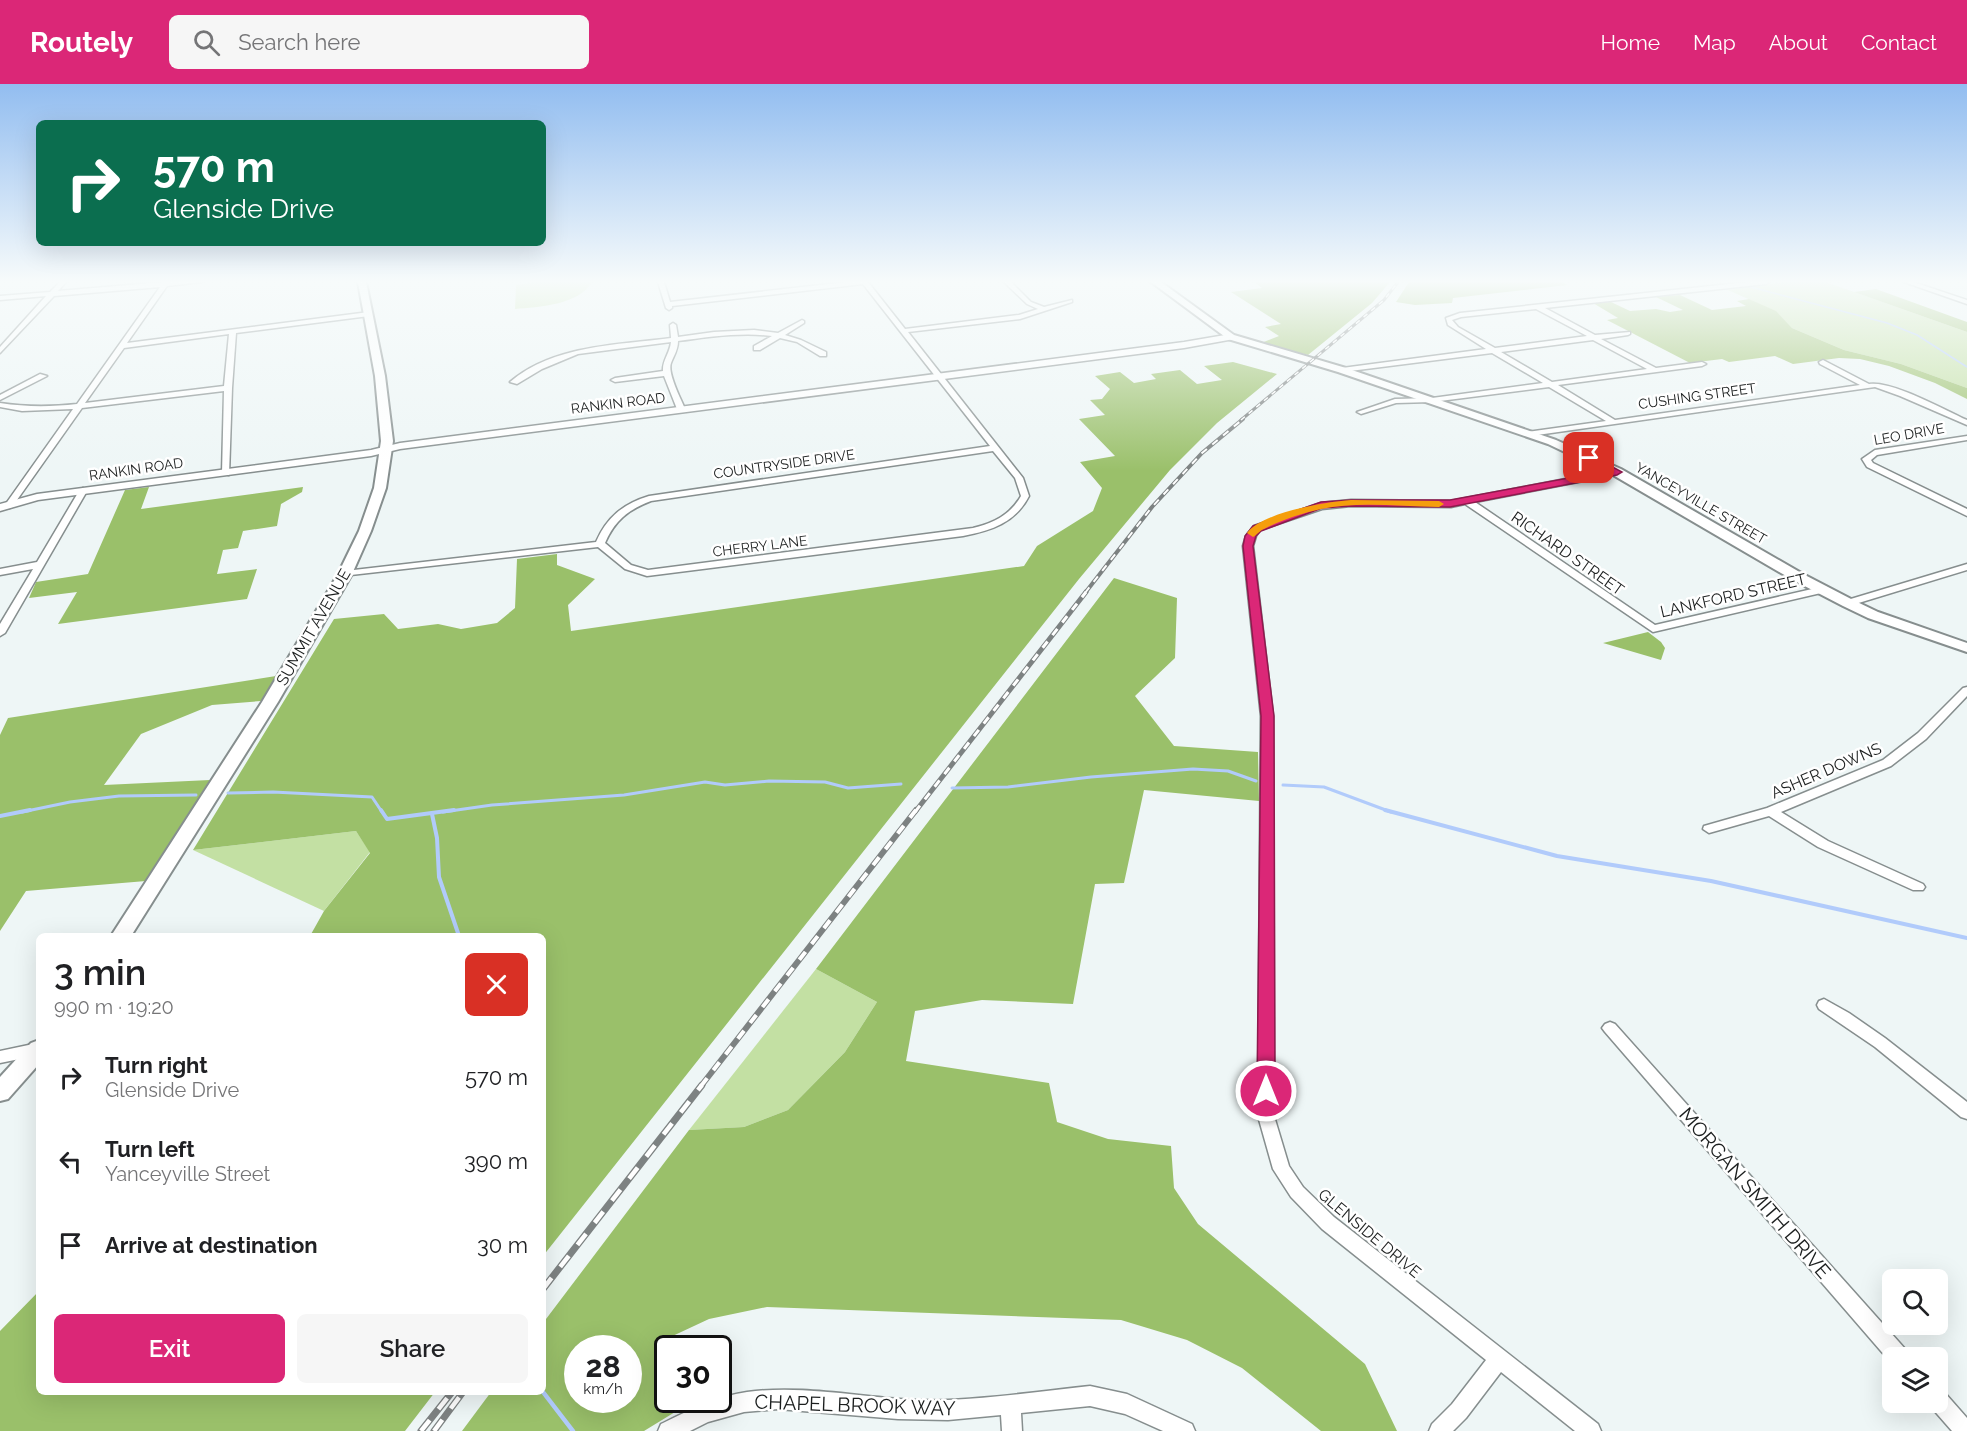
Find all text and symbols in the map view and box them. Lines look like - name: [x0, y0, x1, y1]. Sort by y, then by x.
- search box: [169, 15, 589, 69]
- text: Routely: [30, 26, 133, 59]
- icon: search: [190, 26, 223, 59]
- text: Search here: [238, 29, 360, 55]
- text: Home: [1601, 30, 1660, 55]
- text: Map: [1693, 30, 1736, 55]
- text: About: [1769, 30, 1828, 55]
- text: Contact: [1861, 30, 1937, 55]
- text: 570 m: [153, 143, 275, 192]
- icon: right: [54, 144, 132, 222]
- text: Glenside Drive: [153, 193, 334, 224]
- street label: CUSHING STREET: [1637, 380, 1757, 412]
- street label: RANKIN ROAD: [570, 389, 666, 417]
- street label: LEO DRIVE: [1873, 420, 1945, 448]
- pin: [1563, 432, 1614, 483]
- icon: arrive: [1572, 441, 1605, 474]
- street label: COUNTRYSIDE DRIVE: [712, 446, 856, 482]
- street label: RANKIN ROAD: [88, 454, 184, 484]
- street label: YANCEYVILLE STREET: [1633, 459, 1770, 547]
- street label: RICHARD STREET: [1508, 507, 1628, 600]
- street label: CHERRY LANE: [712, 532, 808, 560]
- street label: SUMMIT AVENUE: [272, 565, 355, 689]
- street label: LANKFORD STREET: [1658, 569, 1808, 622]
- street label: ASHER DOWNS: [1768, 738, 1885, 802]
- text: 3 min: [54, 951, 146, 993]
- button: close: [465, 953, 528, 1016]
- text: 990 m · 19:20: [54, 995, 174, 1019]
- text: Turn right: [105, 1052, 208, 1078]
- position arrow: [1234, 1059, 1298, 1123]
- icon: right: [54, 1061, 87, 1094]
- text: 570 m: [465, 1064, 528, 1090]
- text: Glenside Drive: [105, 1078, 239, 1102]
- street label: MORGAN SMITH DRIVE: [1674, 1103, 1836, 1283]
- text: Turn left: [105, 1136, 195, 1162]
- icon: left: [54, 1145, 87, 1178]
- text: 390 m: [464, 1148, 528, 1174]
- text: Yanceyville Street: [105, 1162, 270, 1186]
- street label: GLENSIDE DRIVE: [1314, 1185, 1425, 1282]
- icon: arrive: [54, 1229, 87, 1262]
- text: Arrive at destination: [105, 1232, 318, 1258]
- text: 30 m: [477, 1232, 528, 1258]
- map controls: [1882, 1269, 1948, 1413]
- button: search: [1882, 1269, 1948, 1335]
- button: Exit: [54, 1314, 285, 1383]
- button: Share: [297, 1314, 528, 1383]
- speed limit sign: 30: [654, 1335, 732, 1413]
- button: layers: [1882, 1347, 1948, 1413]
- text: 28: [585, 1349, 621, 1384]
- text: km/h: [583, 1380, 623, 1398]
- street label: CHAPEL BROOK WAY: [754, 1390, 956, 1420]

